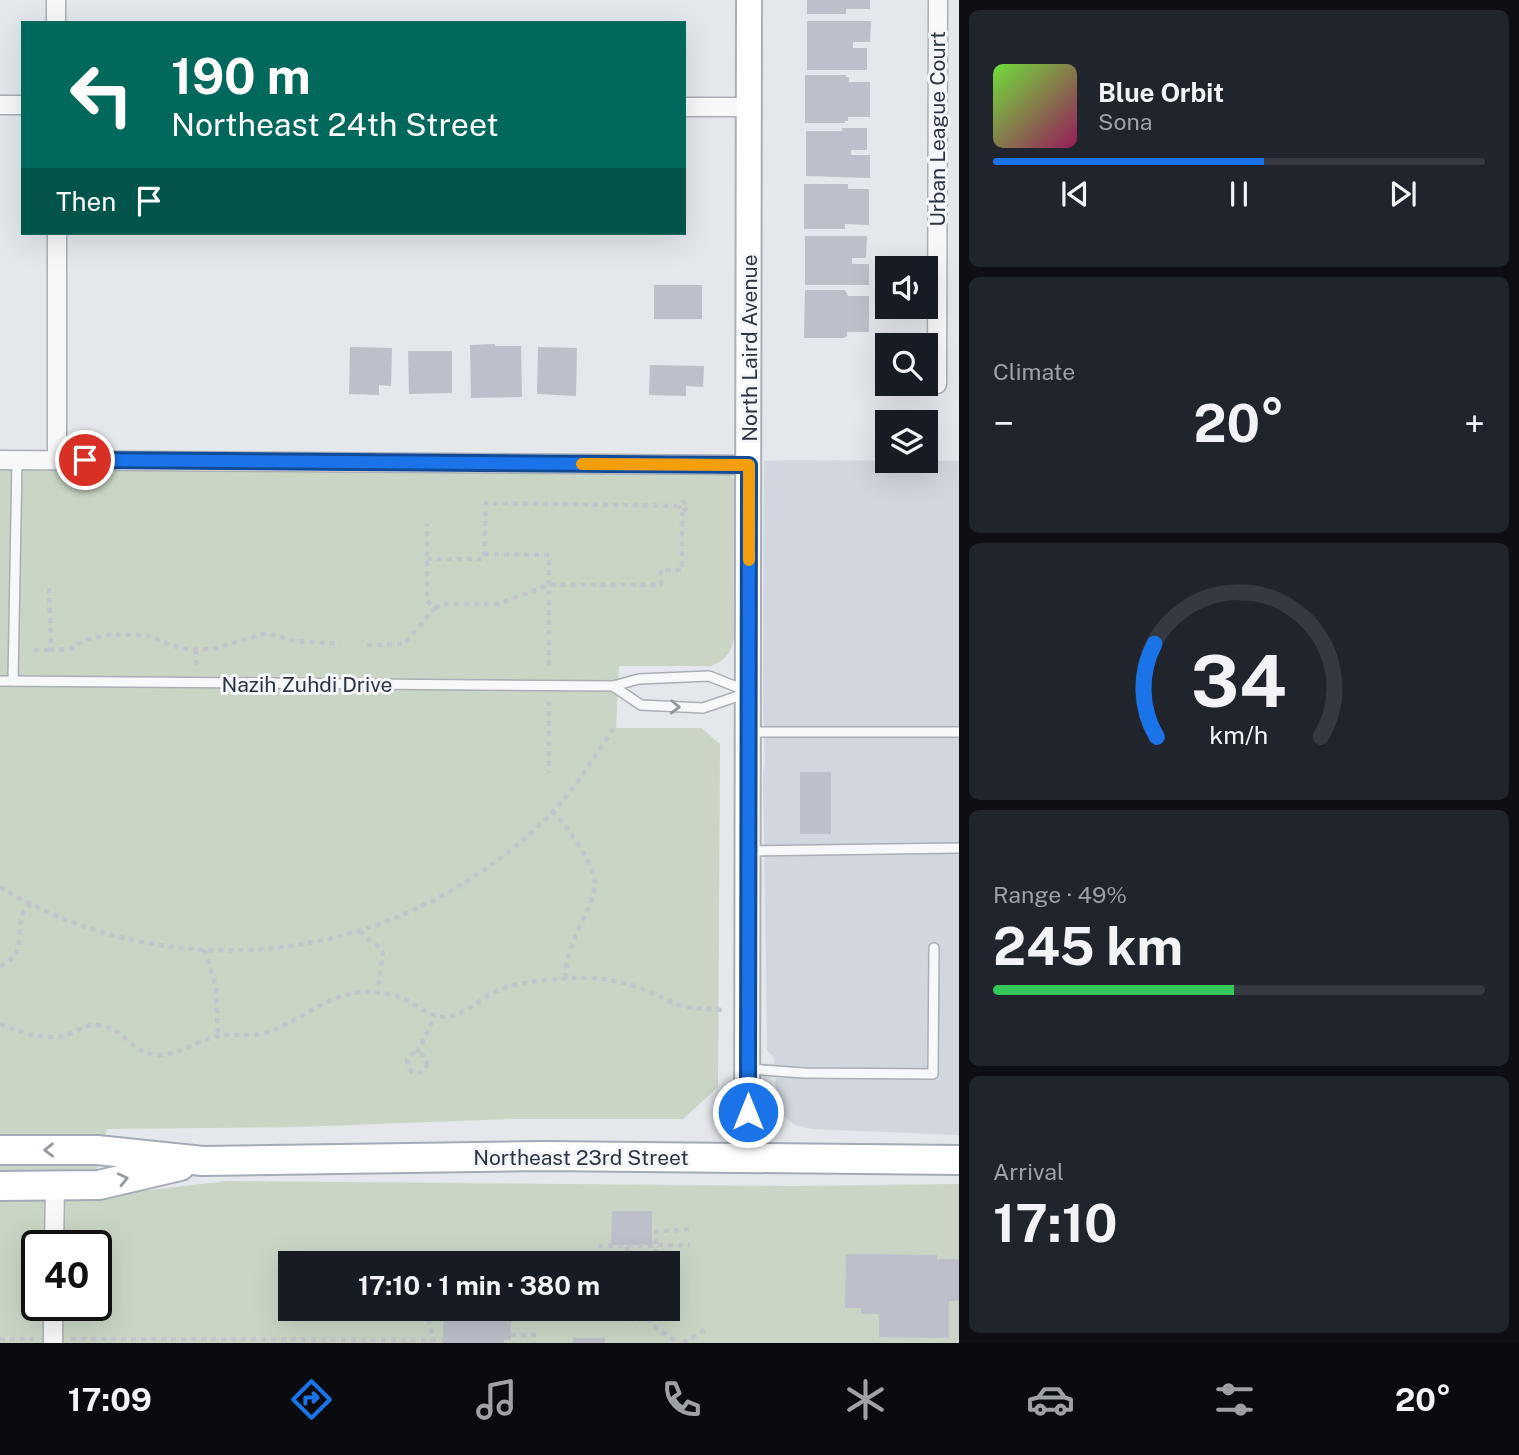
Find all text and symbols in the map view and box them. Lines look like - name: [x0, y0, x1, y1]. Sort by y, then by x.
- street label: Urban League Court: [925, 31, 950, 227]
- text: 190 m: [171, 47, 311, 105]
- icon: left: [56, 49, 147, 140]
- text: Blue Orbit: [1098, 77, 1224, 108]
- text: Northeast 24th Street: [171, 106, 499, 143]
- text: Sona: [1098, 108, 1152, 135]
- icon: previous: [1056, 175, 1094, 213]
- icon: pause: [1220, 175, 1258, 213]
- icon: next: [1384, 175, 1422, 213]
- icon: arrive: [130, 182, 168, 220]
- text: Then: [56, 186, 116, 217]
- street label: North Laird Avenue: [737, 254, 762, 442]
- map controls: [875, 256, 938, 473]
- button: sound: [875, 256, 938, 319]
- button: search: [875, 333, 938, 396]
- text: Climate: [993, 358, 1075, 385]
- text: 20°: [1193, 393, 1285, 454]
- text: −: [993, 401, 1014, 446]
- text: +: [1464, 401, 1485, 446]
- button: layers: [875, 410, 938, 473]
- pin: [55, 430, 115, 490]
- icon: arrive: [66, 441, 104, 479]
- text: 34: [1191, 639, 1287, 724]
- street label: Nazih Zuhdi Drive: [222, 672, 392, 697]
- one-way arrow: [670, 699, 681, 714]
- text: km/h: [1210, 720, 1268, 750]
- text: Range · 49%: [993, 881, 1127, 908]
- text: 245 km: [993, 916, 1183, 977]
- position arrow: [711, 1075, 785, 1149]
- one-way arrow: [43, 1142, 53, 1158]
- street label: Northeast 23rd Street: [473, 1145, 689, 1170]
- text: Arrival: [993, 1158, 1064, 1185]
- one-way arrow: [117, 1173, 129, 1188]
- text: 17:10: [993, 1193, 1118, 1254]
- speed limit sign: 40: [21, 1230, 112, 1321]
- text: 17:10 · 1 min · 380 m: [358, 1270, 600, 1301]
- icon: directions: [287, 1375, 336, 1424]
- icon: music: [472, 1375, 521, 1424]
- icon: phone: [657, 1375, 706, 1424]
- icon: climate: [841, 1375, 890, 1424]
- icon: car: [1026, 1375, 1075, 1424]
- icon: filters: [1210, 1375, 1259, 1424]
- text: 17:09: [68, 1381, 152, 1418]
- text: 20°: [1395, 1381, 1451, 1418]

